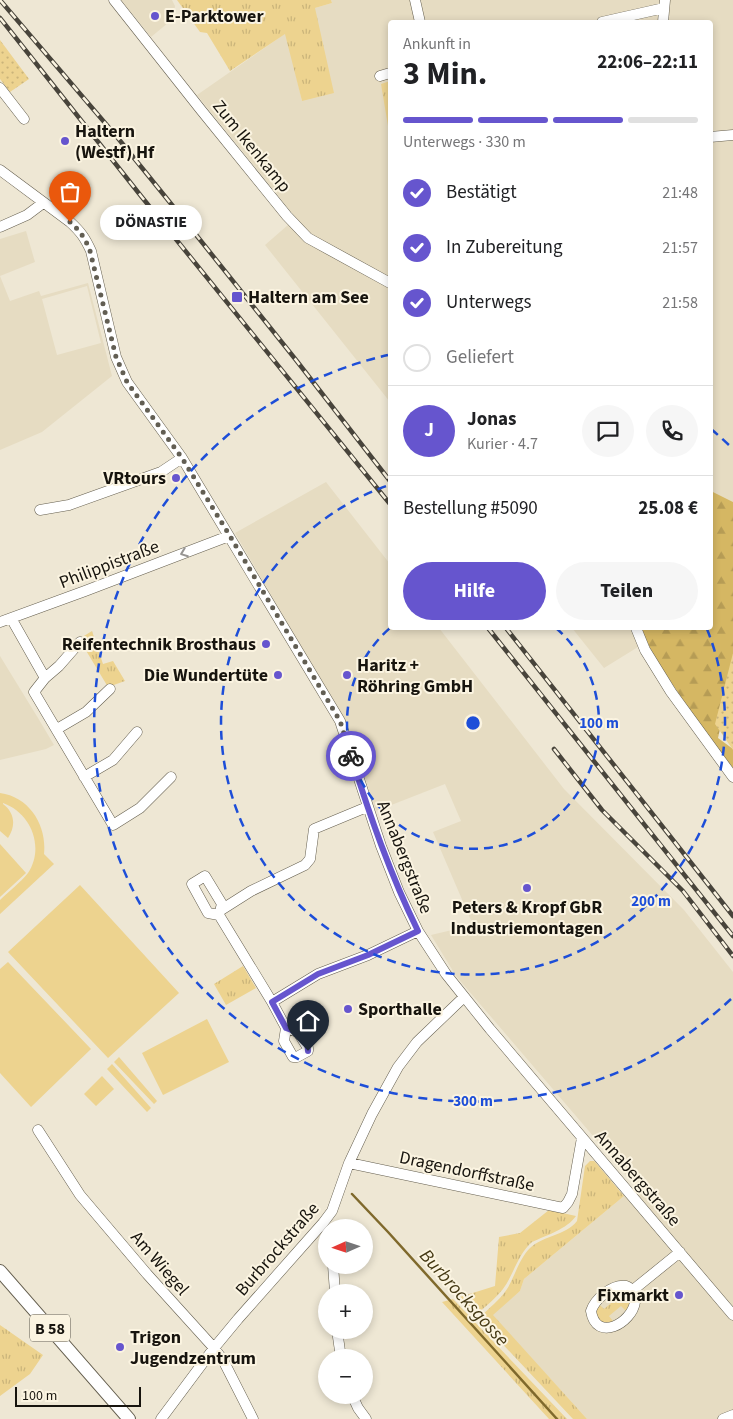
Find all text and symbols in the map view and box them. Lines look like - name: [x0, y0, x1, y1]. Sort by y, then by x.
- place label: E-Parktower: [165, 4, 264, 29]
- marker: E-Parktower: [149, 10, 161, 22]
- text: Ankunft in: [403, 33, 471, 55]
- text: 22:06–22:11: [597, 49, 698, 76]
- text: 3 Min.: [403, 51, 487, 97]
- street label: Zum Ikenkamp: [207, 95, 297, 198]
- place label: Haltern (Westf) Hf: [75, 119, 155, 165]
- text: Unterwegs · 330 m: [403, 131, 526, 153]
- marker: Haltern (Westf) Hf: [59, 135, 71, 147]
- pin: [49, 171, 91, 222]
- icon: bag: [56, 178, 84, 206]
- icon: check: [403, 179, 431, 207]
- text: Bestätigt: [446, 179, 517, 206]
- text: 21:48: [662, 182, 698, 204]
- callout: DÖNASTIE: [100, 204, 202, 240]
- text: DÖNASTIE: [115, 211, 187, 233]
- icon: check: [403, 234, 431, 262]
- text: In Zubereitung: [446, 234, 563, 261]
- text: 21:57: [662, 237, 698, 259]
- place label: Haltern am See: [248, 285, 369, 310]
- icon: check: [403, 289, 431, 317]
- text: Unterwegs: [446, 289, 532, 316]
- marker: Haltern am See: [230, 290, 244, 304]
- text: 21:58: [662, 292, 698, 314]
- text: Geliefert: [446, 344, 514, 371]
- button: chat: [582, 405, 634, 457]
- button: phone: [646, 405, 698, 457]
- text: Jonas: [467, 406, 517, 433]
- text: J: [424, 417, 434, 444]
- text: Kurier · 4.7: [467, 433, 538, 455]
- place label: VRtours: [102, 466, 166, 491]
- marker: VRtours: [170, 472, 182, 484]
- text: Bestellung #5090: [403, 495, 538, 522]
- text: 25.08 €: [638, 495, 698, 522]
- street label: Philippistraße: [56, 534, 163, 595]
- one-way arrow: [180, 547, 189, 557]
- button: Hilfe: [403, 562, 546, 620]
- button: Teilen: [556, 562, 698, 620]
- place label: Reifentechnik Brosthaus: [62, 632, 256, 657]
- marker: Reifentechnik Brosthaus: [260, 638, 272, 650]
- place label: Haritz + Röhring GmbH: [357, 653, 473, 699]
- place label: Die Wundertüte: [144, 663, 268, 688]
- marker: Die Wundertüte: [272, 669, 284, 681]
- marker: Haritz + Röhring GmbH: [341, 669, 353, 681]
- text: 100 m: [579, 713, 619, 734]
- centre of rings: [464, 714, 482, 732]
- courier: [326, 731, 376, 781]
- icon: bike: [337, 742, 365, 770]
- street label: Annabergstraße: [370, 797, 439, 918]
- marker: Peters & Kropf GbR Industriemontagen: [521, 882, 533, 894]
- text: 200 m: [631, 891, 671, 912]
- place label: Peters & Kropf GbR Industriemontagen: [451, 895, 603, 941]
- place label: Sporthalle: [358, 997, 442, 1022]
- pin: [287, 1000, 329, 1051]
- marker: Sporthalle: [342, 1003, 354, 1015]
- icon: home: [294, 1007, 322, 1035]
- text: 300 m: [453, 1091, 493, 1112]
- street label: Annabergstraße: [589, 1125, 686, 1232]
- street label: Dragendorffstraße: [397, 1145, 537, 1198]
- street label: Burbrockstraße: [230, 1197, 325, 1302]
- north arrow: [318, 1219, 372, 1274]
- map controls: [318, 1219, 373, 1404]
- street label: Am Wiegel: [125, 1226, 195, 1301]
- water label: Burbrocksgosse: [413, 1243, 515, 1353]
- place label: Fixmarkt: [597, 1283, 669, 1308]
- button: +: [318, 1284, 373, 1339]
- marker: Fixmarkt: [673, 1289, 685, 1301]
- road number: B 58: [30, 1315, 70, 1342]
- place label: Trigon Jugendzentrum: [130, 1325, 256, 1371]
- marker: Trigon Jugendzentrum: [114, 1341, 126, 1353]
- button: −: [318, 1349, 373, 1404]
- scale bar: [15, 1384, 141, 1407]
- text: 100 m: [22, 1386, 57, 1406]

